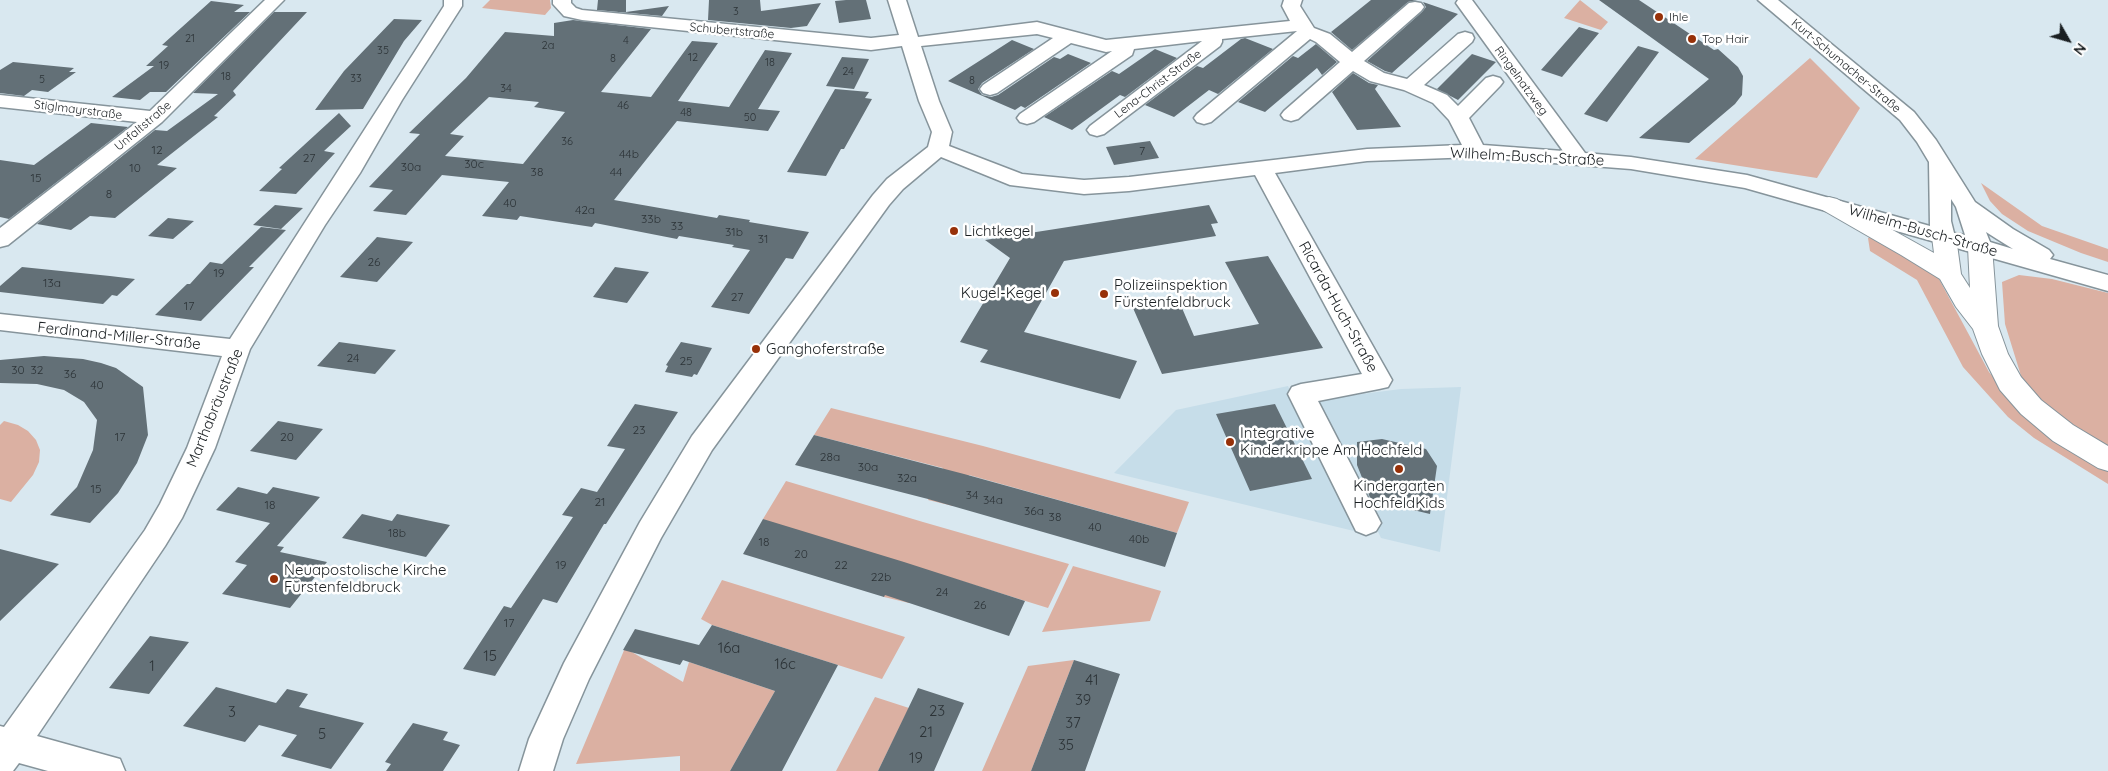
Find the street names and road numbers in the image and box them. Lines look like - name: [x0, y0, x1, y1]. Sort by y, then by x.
- street label: Kurt-Schumacher-Straße: [1788, 16, 1904, 116]
- street label: Schubertstraße: [689, 20, 775, 42]
- street label: Ringelnatzweg: [1491, 44, 1551, 118]
- street label: Lena-Christ-Straße: [1112, 47, 1204, 121]
- street label: Stiglmayrstraße: [33, 97, 123, 123]
- street label: Unfaltstraße: [112, 98, 174, 154]
- street label: Wilhelm-Busch-Straße: [1449, 144, 1605, 170]
- street label: Wilhelm-Busch-Straße: [1846, 201, 2000, 261]
- street label: Ricarda-Huch-Straße: [1295, 238, 1381, 376]
- street label: Ferdinand-Miller-Straße: [36, 318, 202, 354]
- street label: Marthabräustraße: [183, 346, 247, 470]

